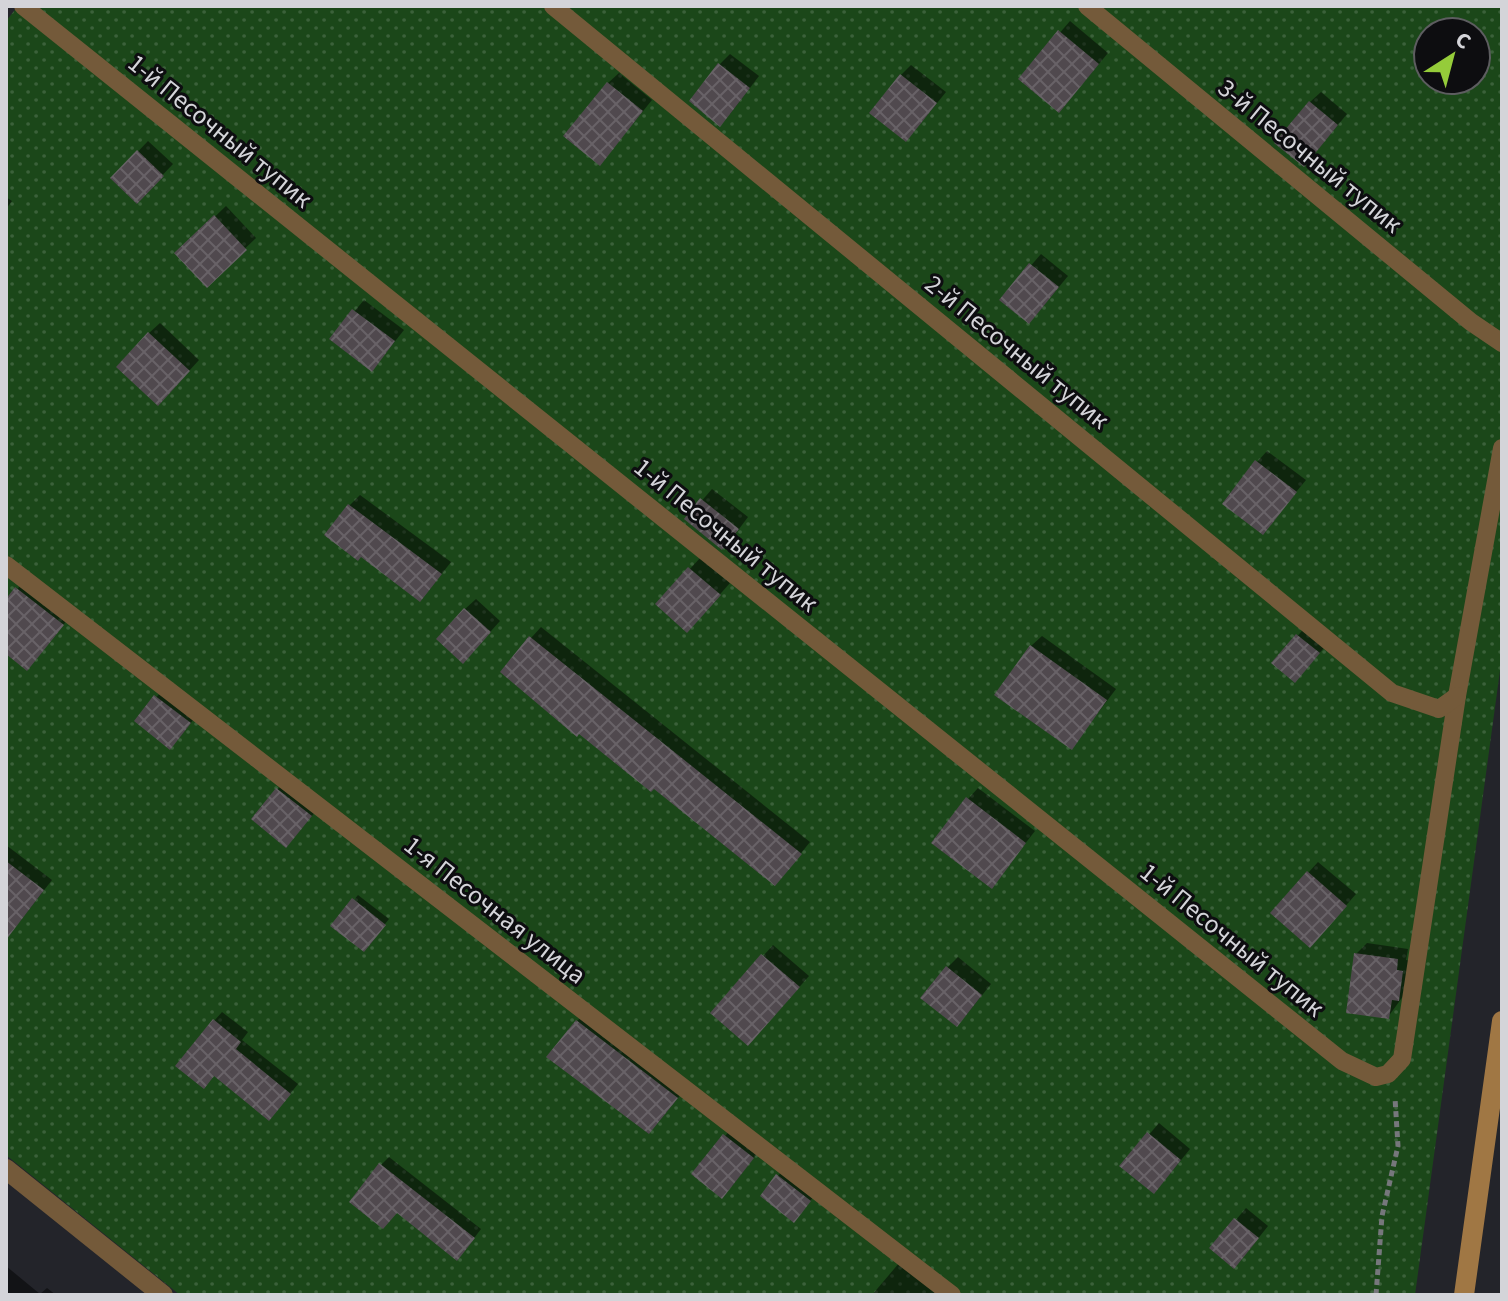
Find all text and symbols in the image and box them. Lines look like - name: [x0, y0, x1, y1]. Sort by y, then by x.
- north arrow: [1412, 16, 1492, 96]
- text: С: [1449, 24, 1478, 57]
- street label: 1-й Песочный тупик: [120, 45, 320, 217]
- street label: 3-й Песочный тупик: [1210, 70, 1410, 242]
- street label: 2-й Песочный тупик: [917, 266, 1117, 438]
- street label: 1-й Песочный тупик: [626, 449, 826, 621]
- street label: 1-я Песочная улица: [396, 827, 594, 993]
- street label: 1-й Песочный тупик: [1132, 854, 1332, 1026]

